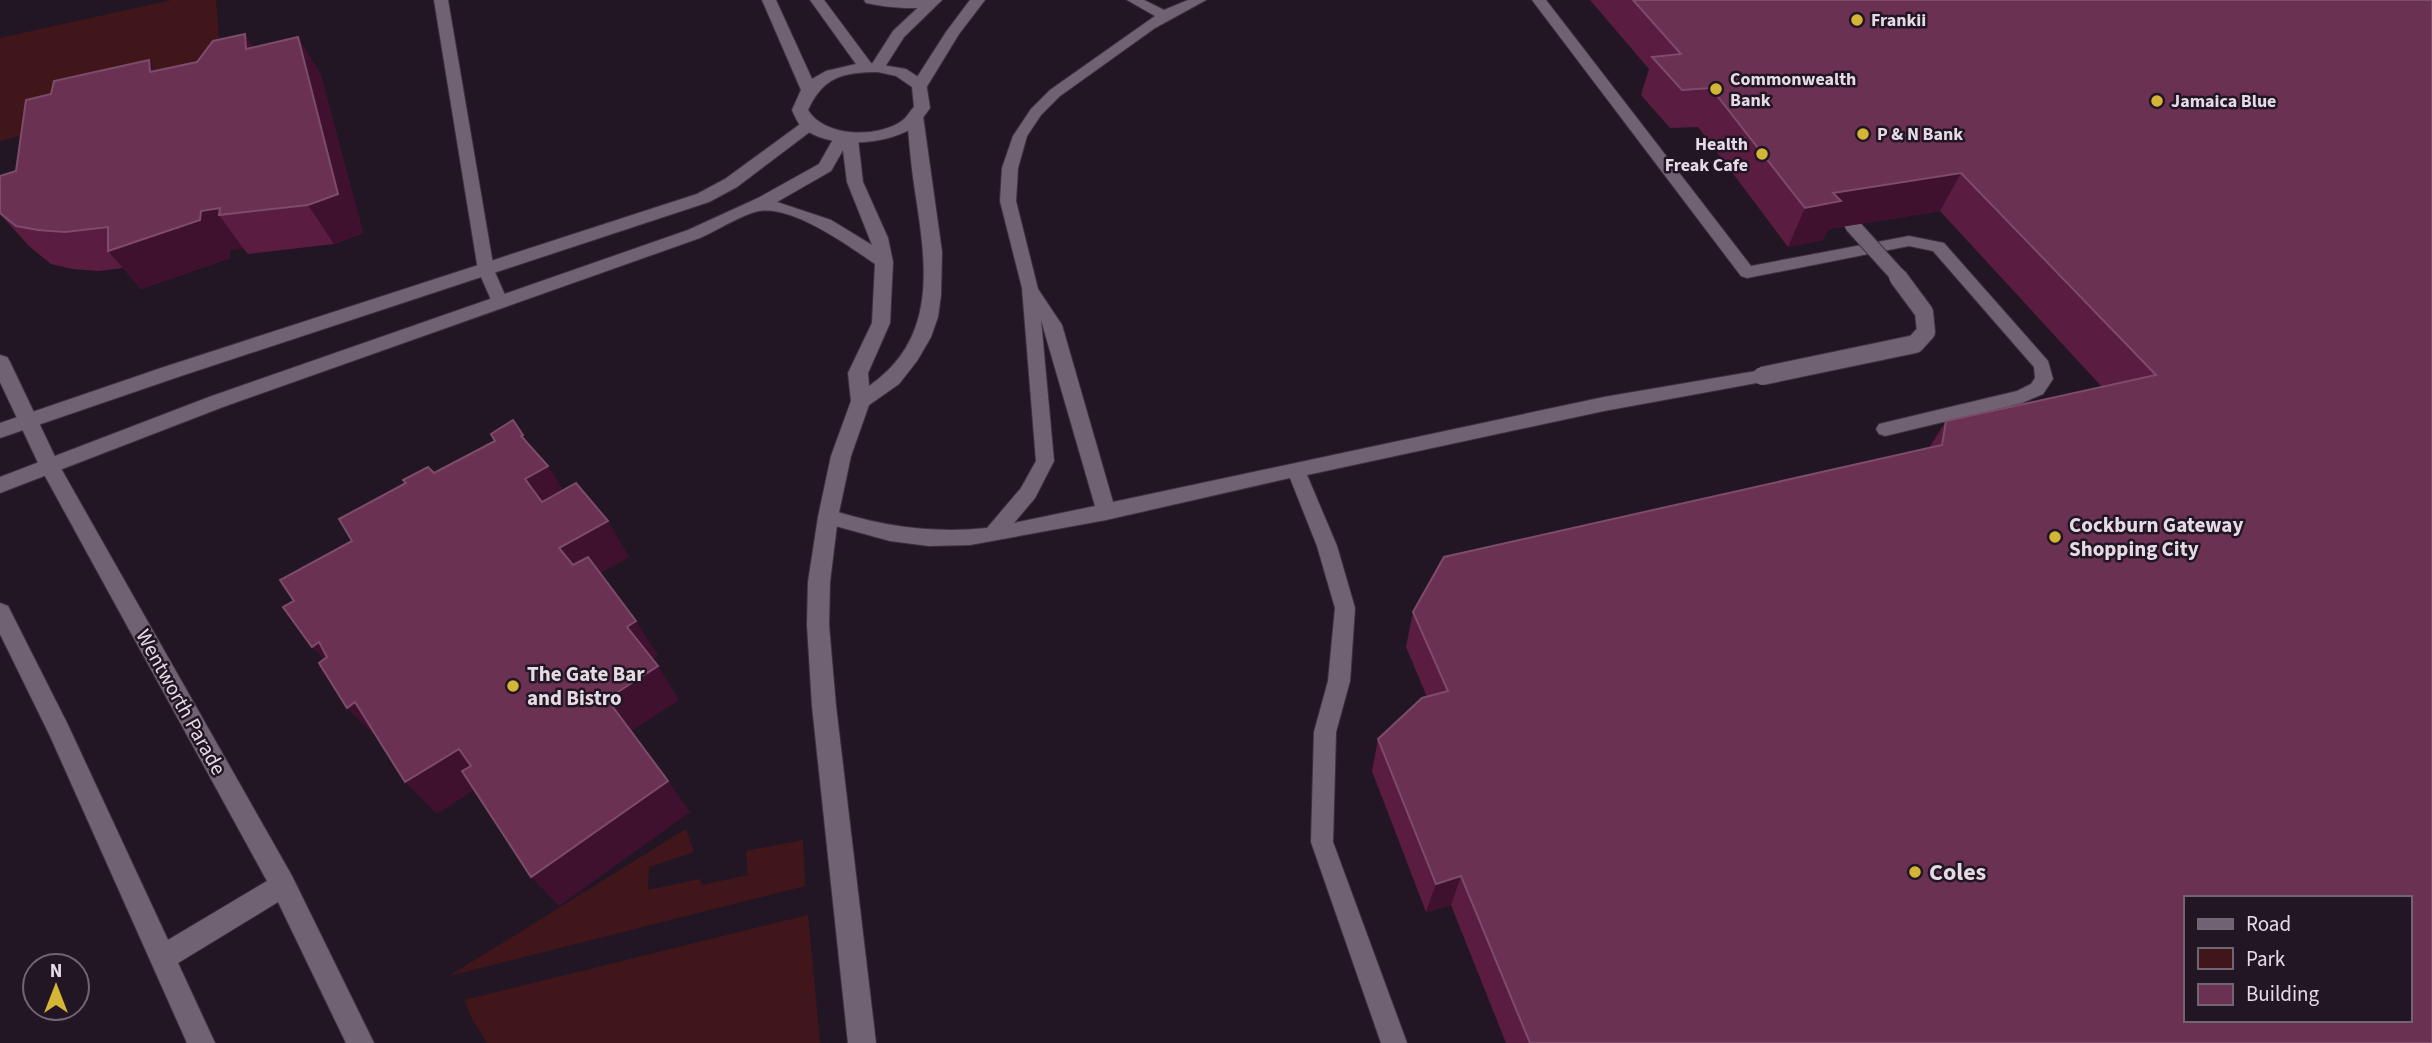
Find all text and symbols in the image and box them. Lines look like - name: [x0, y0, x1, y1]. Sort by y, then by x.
- place label: Frankii: [1871, 8, 1926, 33]
- marker: Frankii: [1849, 12, 1865, 28]
- place label: Commonwealth Bank: [1730, 67, 1856, 113]
- marker: Commonwealth Bank: [1708, 81, 1724, 97]
- place label: Jamaica Blue: [2171, 89, 2276, 114]
- marker: Jamaica Blue: [2149, 93, 2165, 109]
- place label: P & N Bank: [1877, 122, 1963, 147]
- marker: P & N Bank: [1855, 126, 1871, 142]
- place label: Health Freak Cafe: [1665, 132, 1748, 178]
- marker: Health Freak Cafe: [1754, 146, 1770, 162]
- place label: Cockburn Gateway Shopping City: [2069, 510, 2243, 564]
- marker: Cockburn Gateway Shopping City: [2047, 529, 2063, 545]
- street label: Wentworth Parade: [128, 623, 234, 781]
- place label: The Gate Bar and Bistro: [527, 659, 645, 713]
- marker: The Gate Bar and Bistro: [505, 678, 521, 694]
- place label: Coles: [1929, 855, 1986, 890]
- marker: Coles: [1907, 864, 1923, 880]
- legend: [2184, 896, 2411, 1022]
- text: Road: [2246, 909, 2291, 939]
- text: Park: [2246, 944, 2286, 974]
- north arrow: [21, 952, 91, 1022]
- text: N: [50, 958, 62, 985]
- text: Building: [2246, 979, 2320, 1009]

